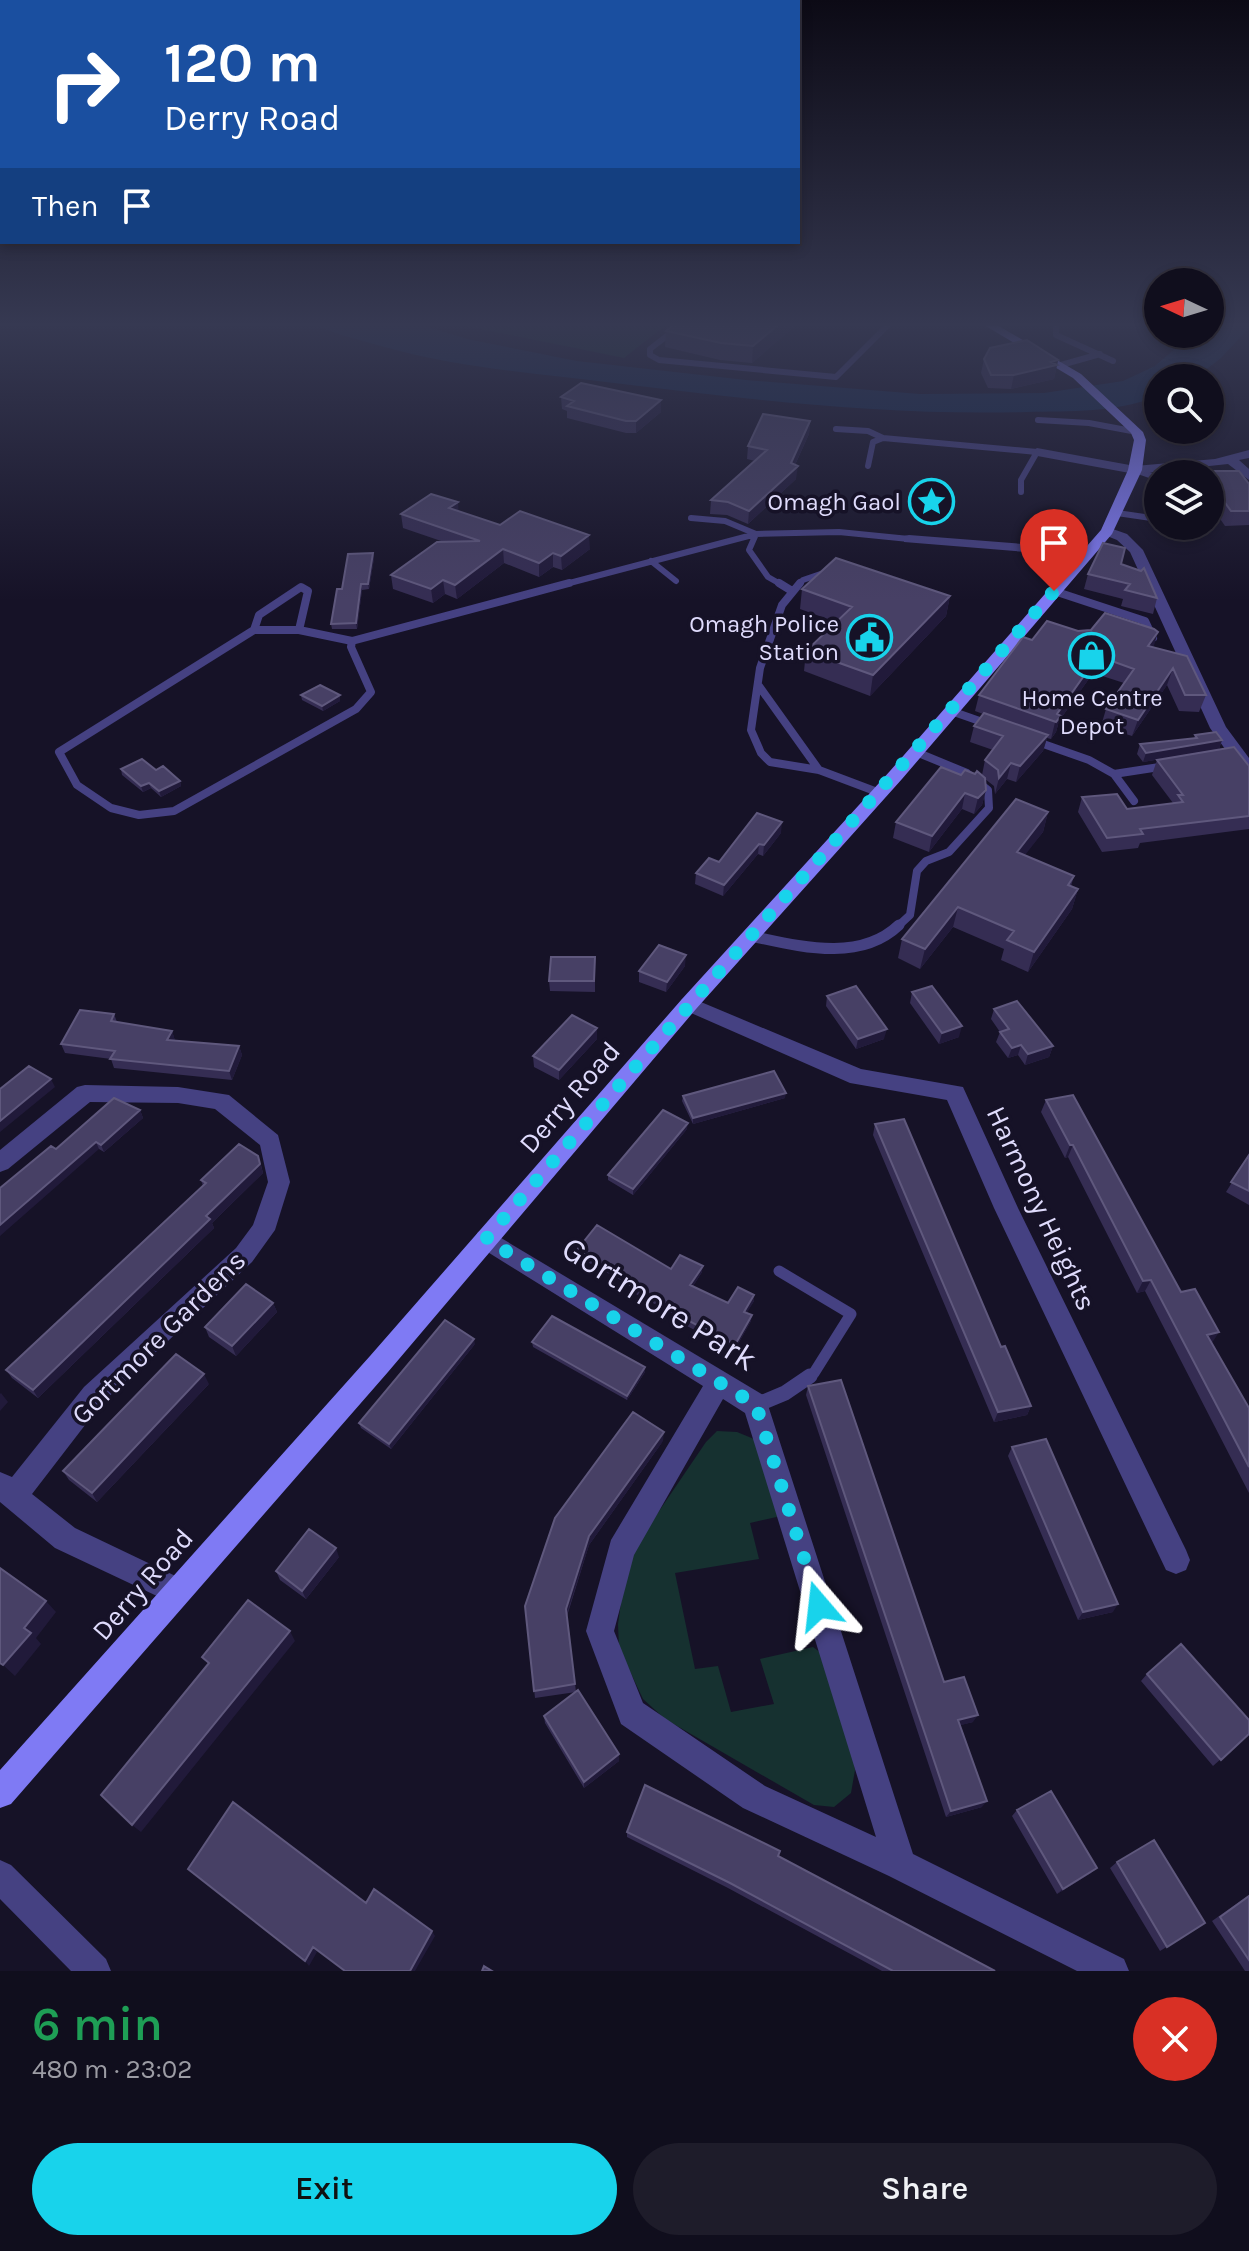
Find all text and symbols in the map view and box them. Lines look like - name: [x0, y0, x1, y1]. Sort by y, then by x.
- text: 120 m: [164, 30, 321, 95]
- icon: right: [32, 32, 136, 136]
- text: Derry Road: [164, 97, 340, 139]
- icon: arrive: [115, 184, 159, 228]
- text: Then: [32, 188, 99, 224]
- north arrow: [1144, 268, 1224, 348]
- map controls: [1144, 268, 1224, 540]
- button: search: [1144, 364, 1224, 444]
- button: layers: [1144, 460, 1224, 540]
- place icon: Omagh Gaol: [908, 478, 956, 526]
- place label: Omagh Gaol: [768, 488, 901, 516]
- pin: [1020, 509, 1088, 591]
- icon: arrive: [1032, 521, 1076, 565]
- place label: Omagh Police Station: [689, 610, 839, 666]
- public building icon: Omagh Police Station: [846, 614, 894, 662]
- shop icon: Home Centre Depot: [1068, 632, 1116, 680]
- place label: Home Centre Depot: [1021, 684, 1163, 740]
- street label: Derry Road: [512, 1035, 627, 1160]
- street label: Harmony Heights: [980, 1101, 1103, 1316]
- street label: Gortmore Park: [554, 1228, 765, 1380]
- street label: Gortmore Gardens: [64, 1243, 252, 1431]
- street label: Derry Road: [85, 1522, 200, 1647]
- position arrow: [777, 1564, 861, 1648]
- text: 6 min: [32, 1996, 163, 2052]
- button: close: [1133, 1997, 1217, 2081]
- text: 480 m · 23:02: [32, 2054, 192, 2085]
- button: Exit: [32, 2143, 617, 2235]
- button: Share: [633, 2143, 1217, 2235]

